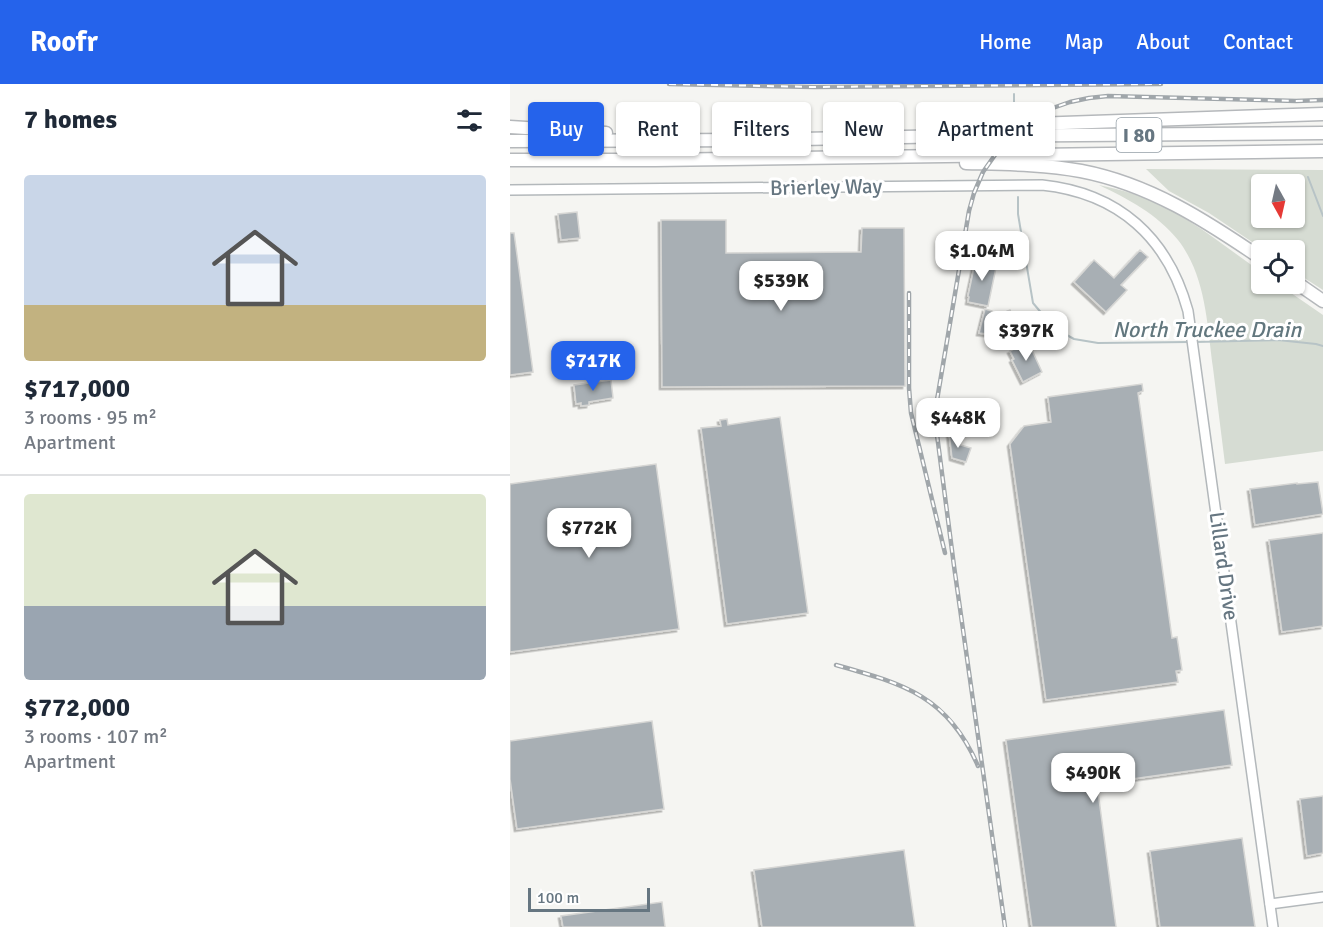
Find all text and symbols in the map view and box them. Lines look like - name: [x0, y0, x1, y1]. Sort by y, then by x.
- text: Roofr: [30, 25, 98, 59]
- text: Home: [979, 29, 1032, 55]
- text: Map: [1065, 29, 1103, 55]
- text: About: [1136, 29, 1190, 55]
- text: Contact: [1223, 29, 1293, 55]
- chip: Buy: [528, 102, 604, 156]
- chip: Rent: [616, 102, 700, 156]
- chip: Filters: [712, 102, 811, 156]
- chip: New: [823, 102, 904, 156]
- chip: Apartment: [916, 102, 1055, 156]
- text: 7 homes: [24, 104, 117, 136]
- icon: filters: [453, 104, 486, 137]
- road number: I 80: [1116, 118, 1162, 152]
- street label: Brierley Way: [770, 173, 883, 201]
- north arrow: [1251, 174, 1305, 228]
- map controls: [1251, 174, 1305, 294]
- icon: home: [201, 214, 309, 322]
- pin: $1.04M: [933, 231, 1031, 282]
- text: $1.04M: [949, 238, 1015, 263]
- button: locate: [1251, 240, 1305, 294]
- pin: $539K: [739, 261, 823, 312]
- text: $539K: [753, 268, 809, 293]
- pin: $397K: [984, 311, 1068, 362]
- water label: North Truckee Drain: [1113, 316, 1302, 343]
- text: $397K: [998, 318, 1054, 343]
- pin: $717K: [551, 341, 635, 392]
- text: $717K: [565, 348, 621, 373]
- text: $717,000: [24, 373, 130, 405]
- pin: $448K: [916, 398, 1000, 449]
- text: 3 rooms · 95 m²: [24, 405, 157, 430]
- text: $448K: [930, 405, 986, 430]
- text: Apartment: [24, 430, 116, 455]
- pin: $772K: [547, 508, 631, 559]
- street label: Lillard Drive: [1204, 510, 1244, 622]
- text: $772K: [561, 515, 617, 540]
- icon: home: [201, 533, 309, 641]
- text: $772,000: [24, 692, 130, 724]
- text: 3 rooms · 107 m²: [24, 724, 168, 749]
- text: Apartment: [24, 749, 116, 774]
- pin: $490K: [1051, 753, 1135, 804]
- text: $490K: [1065, 760, 1121, 785]
- scale bar: [528, 885, 650, 912]
- text: 100 m: [537, 888, 579, 908]

